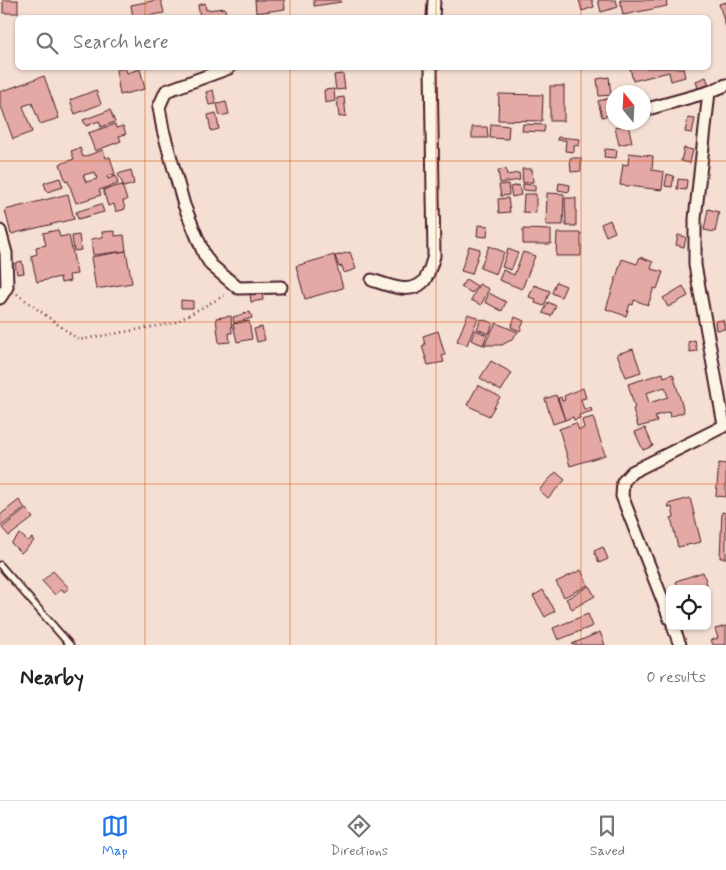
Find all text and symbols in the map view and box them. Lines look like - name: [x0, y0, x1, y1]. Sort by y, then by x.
- search box: [15, 15, 711, 70]
- icon: search: [33, 29, 61, 57]
- text: Search here: [73, 30, 169, 55]
- north arrow: [606, 85, 651, 130]
- map controls: [666, 585, 711, 630]
- button: locate: [666, 585, 711, 630]
- text: Nearby: [20, 664, 84, 692]
- text: 0 results: [646, 667, 706, 688]
- tab: Map: [101, 812, 129, 860]
- tab: Directions: [331, 812, 388, 860]
- tab: Saved: [590, 812, 625, 860]

